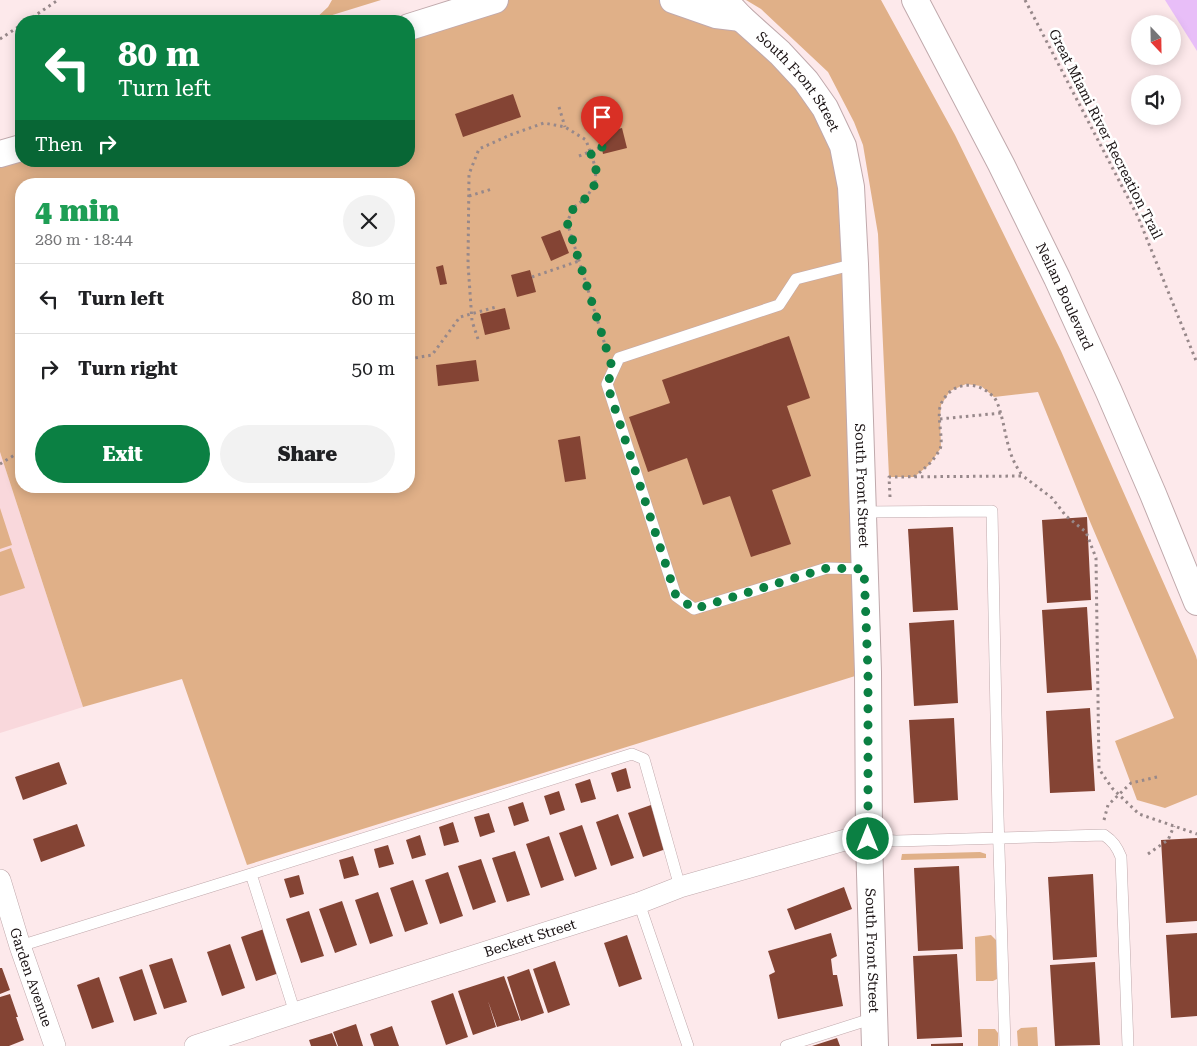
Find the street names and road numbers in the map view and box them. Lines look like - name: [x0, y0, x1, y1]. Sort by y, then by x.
- street label: Great Miami River Recreation Trail: [1046, 26, 1166, 242]
- street label: South Front Street: [753, 28, 843, 134]
- street label: Neilan Boulevard: [1033, 240, 1097, 352]
- street label: South Front Street: [852, 423, 872, 548]
- street label: South Front Street: [862, 888, 882, 1013]
- street label: Beckett Street: [482, 916, 578, 960]
- street label: Garden Avenue: [7, 926, 56, 1029]

